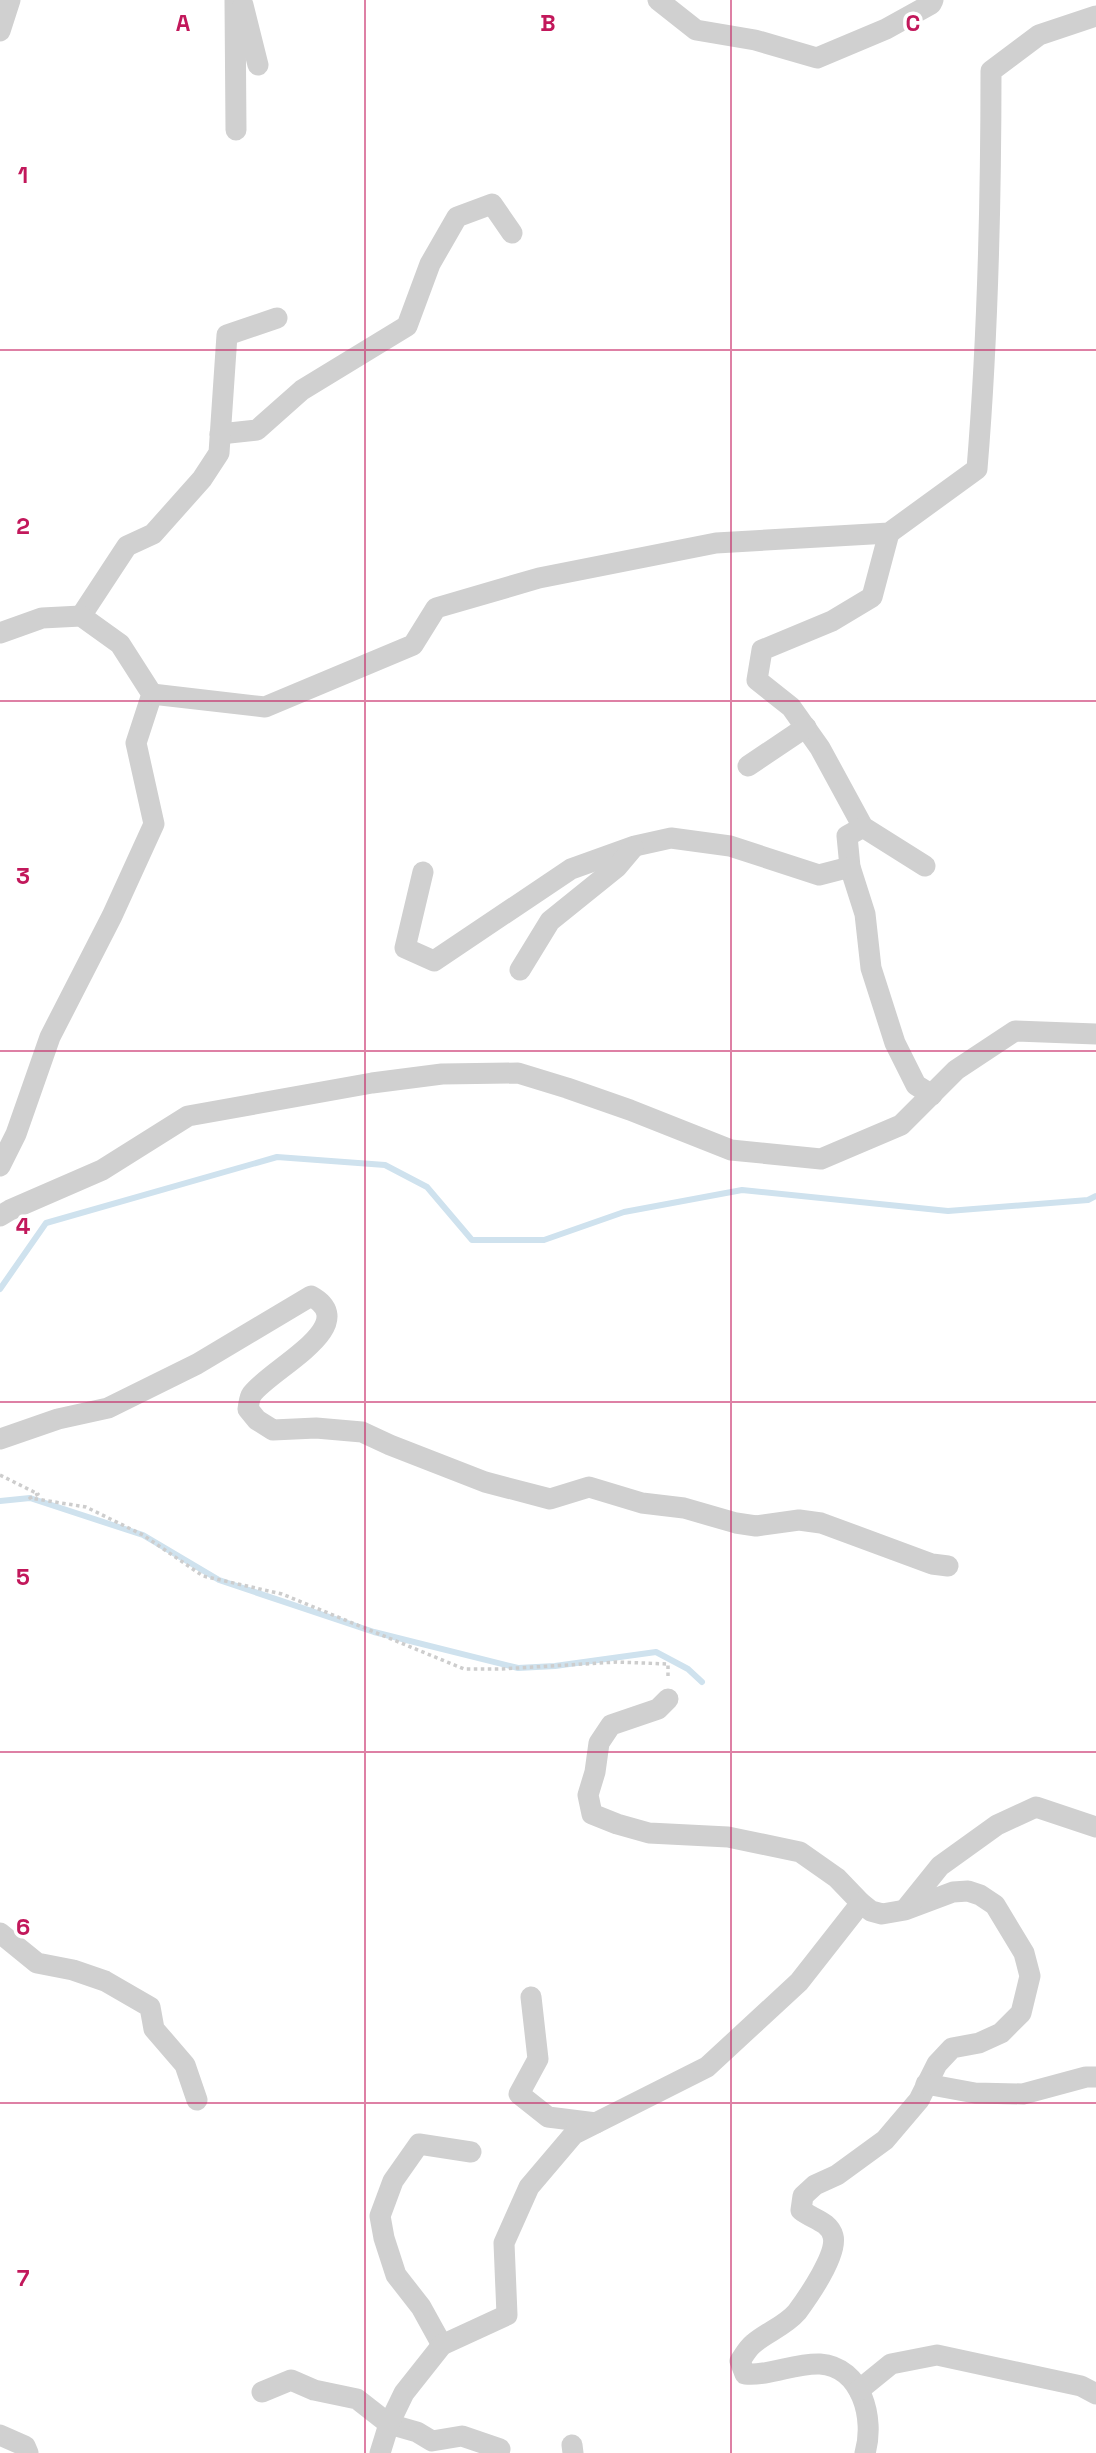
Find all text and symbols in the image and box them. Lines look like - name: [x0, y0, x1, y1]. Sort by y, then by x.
- text: A: [176, 8, 191, 38]
- text: B: [540, 8, 556, 38]
- text: C: [906, 8, 920, 38]
- text: 1: [18, 160, 28, 190]
- text: 2: [16, 511, 30, 541]
- text: 3: [16, 861, 30, 891]
- text: 4: [16, 1211, 31, 1241]
- text: 5: [16, 1562, 30, 1592]
- text: 6: [16, 1912, 30, 1942]
- text: 7: [17, 2263, 30, 2293]

